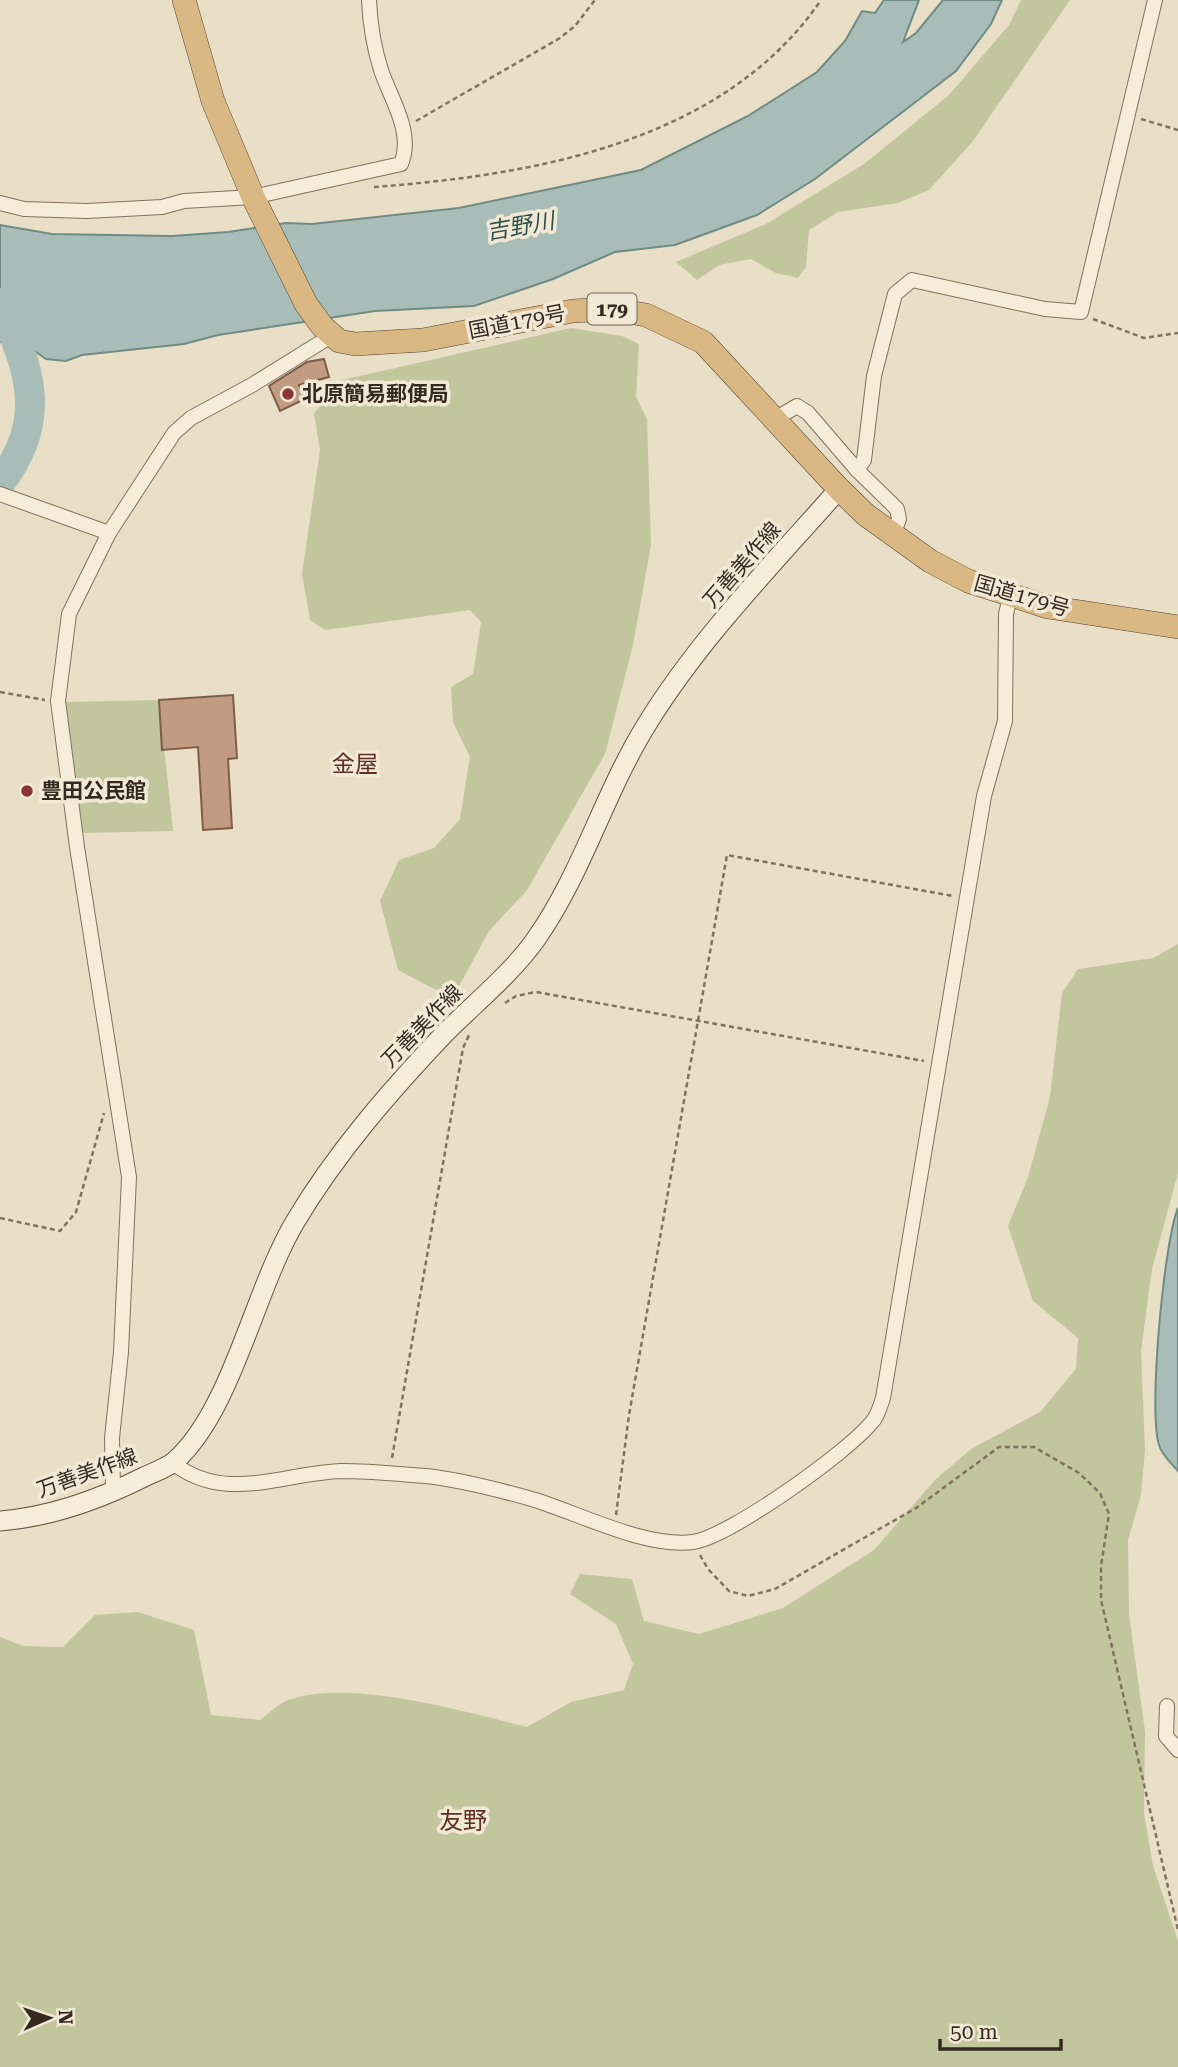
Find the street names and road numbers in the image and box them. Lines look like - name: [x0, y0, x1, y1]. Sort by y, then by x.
- road number: 179: [588, 294, 636, 324]
- street label: 国道179号: [466, 301, 568, 343]
- street label: 万善美作線: [699, 518, 785, 612]
- street label: 国道179号: [971, 571, 1073, 621]
- street label: 万善美作線: [377, 980, 467, 1072]
- street label: 万善美作線: [34, 1444, 140, 1502]

